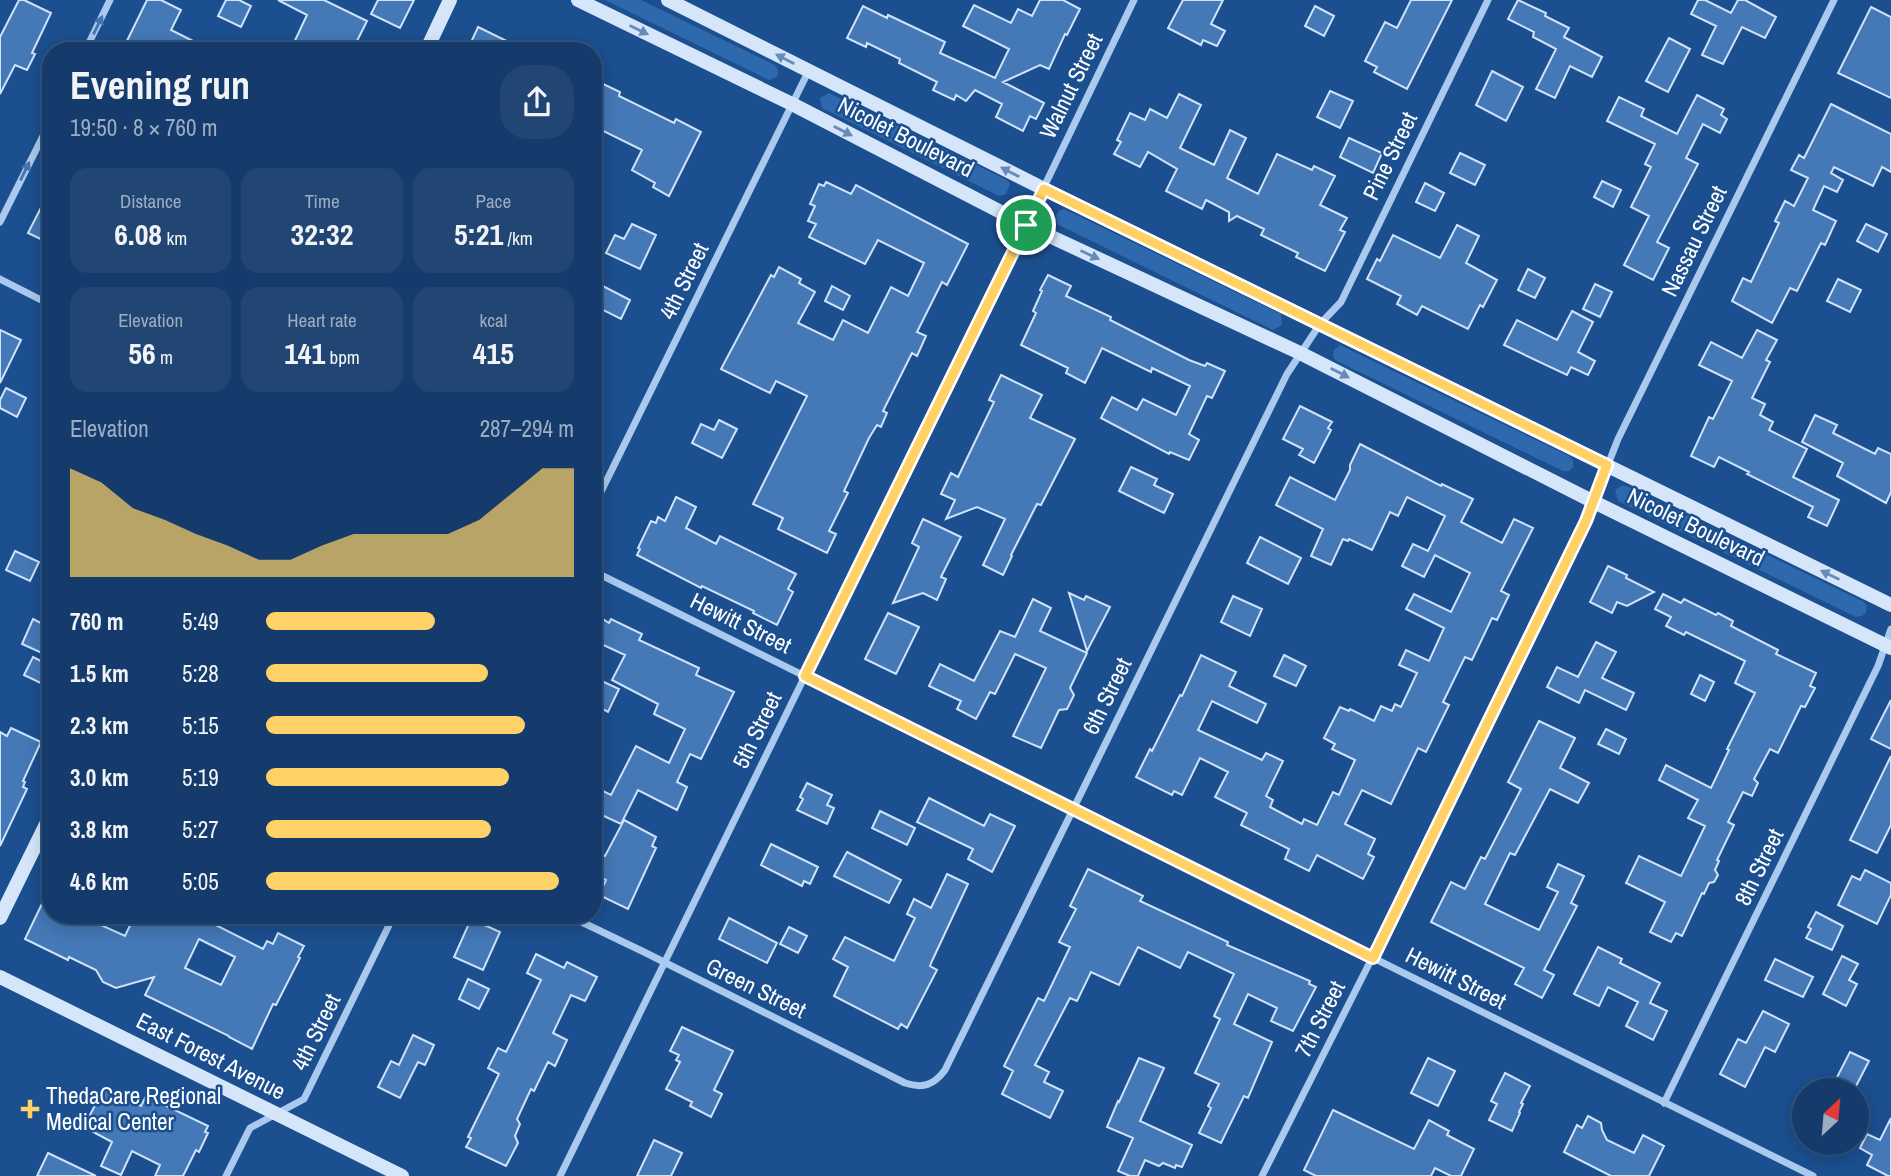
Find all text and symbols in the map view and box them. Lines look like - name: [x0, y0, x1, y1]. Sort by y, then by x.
- one-way arrow: [92, 15, 103, 35]
- one-way arrow: [629, 24, 649, 36]
- street label: Walnut Street: [1032, 28, 1109, 144]
- one-way arrow: [775, 53, 795, 64]
- text: Evening run: [70, 60, 250, 111]
- button: share: [500, 65, 574, 139]
- street label: Nicolet Boulevard: [833, 89, 980, 184]
- street label: Pine Street: [1355, 107, 1424, 205]
- text: 19:50 · 8 × 760 m: [70, 112, 217, 143]
- one-way arrow: [833, 125, 853, 136]
- one-way arrow: [20, 161, 31, 181]
- one-way arrow: [1000, 166, 1020, 177]
- street label: Nassau Street: [1653, 180, 1734, 301]
- text: Distance: [120, 188, 181, 214]
- text: Time: [304, 188, 340, 214]
- text: Pace: [476, 188, 511, 214]
- pin: [996, 195, 1056, 255]
- icon: arrive: [1007, 206, 1045, 244]
- text: 6.08: [114, 214, 162, 254]
- text: 32:32: [291, 214, 353, 254]
- text: 5:21: [454, 214, 503, 254]
- text: km: [162, 225, 187, 251]
- text: /km: [503, 225, 533, 251]
- street label: 4th Street: [652, 237, 715, 324]
- one-way arrow: [1080, 250, 1101, 261]
- text: Elevation: [118, 307, 183, 333]
- text: Heart rate: [287, 307, 357, 333]
- text: kcal: [479, 307, 507, 333]
- text: 56: [128, 333, 156, 373]
- text: 141: [284, 333, 325, 373]
- text: 415: [473, 333, 514, 373]
- text: m: [156, 344, 173, 370]
- text: bpm: [325, 344, 360, 370]
- one-way arrow: [1330, 368, 1350, 379]
- text: Elevation: [70, 413, 149, 444]
- text: 287–294 m: [480, 413, 574, 444]
- street label: Nicolet Boulevard: [1623, 480, 1770, 573]
- one-way arrow: [1820, 569, 1840, 580]
- street label: Hewitt Street: [685, 585, 797, 660]
- text: 760 m: [70, 606, 123, 637]
- text: 5:49: [182, 606, 219, 637]
- street label: 6th Street: [1075, 652, 1138, 739]
- text: 1.5 km: [70, 658, 129, 689]
- text: 5:28: [182, 658, 219, 689]
- street label: 5th Street: [725, 686, 788, 773]
- text: 2.3 km: [70, 710, 129, 741]
- text: 5:15: [182, 710, 219, 741]
- text: 3.0 km: [70, 762, 129, 793]
- text: 5:19: [182, 762, 219, 793]
- text: 3.8 km: [70, 814, 129, 845]
- text: 5:27: [182, 814, 219, 845]
- street label: 8th Street: [1727, 823, 1790, 910]
- text: 4.6 km: [70, 866, 129, 897]
- text: 5:05: [182, 866, 219, 897]
- street label: Hewitt Street: [1401, 939, 1512, 1016]
- street label: Green Street: [701, 950, 812, 1025]
- street label: 7th Street: [1287, 975, 1352, 1062]
- street label: 4th Street: [284, 988, 347, 1075]
- street label: East Forest Avenue: [131, 1005, 291, 1106]
- north arrow: [1792, 1078, 1869, 1155]
- map controls: [1792, 1078, 1869, 1155]
- place label: ThedaCare Regional Medical Center: [46, 1080, 221, 1137]
- marker: ThedaCare Regional Medical Center: [20, 1099, 40, 1119]

